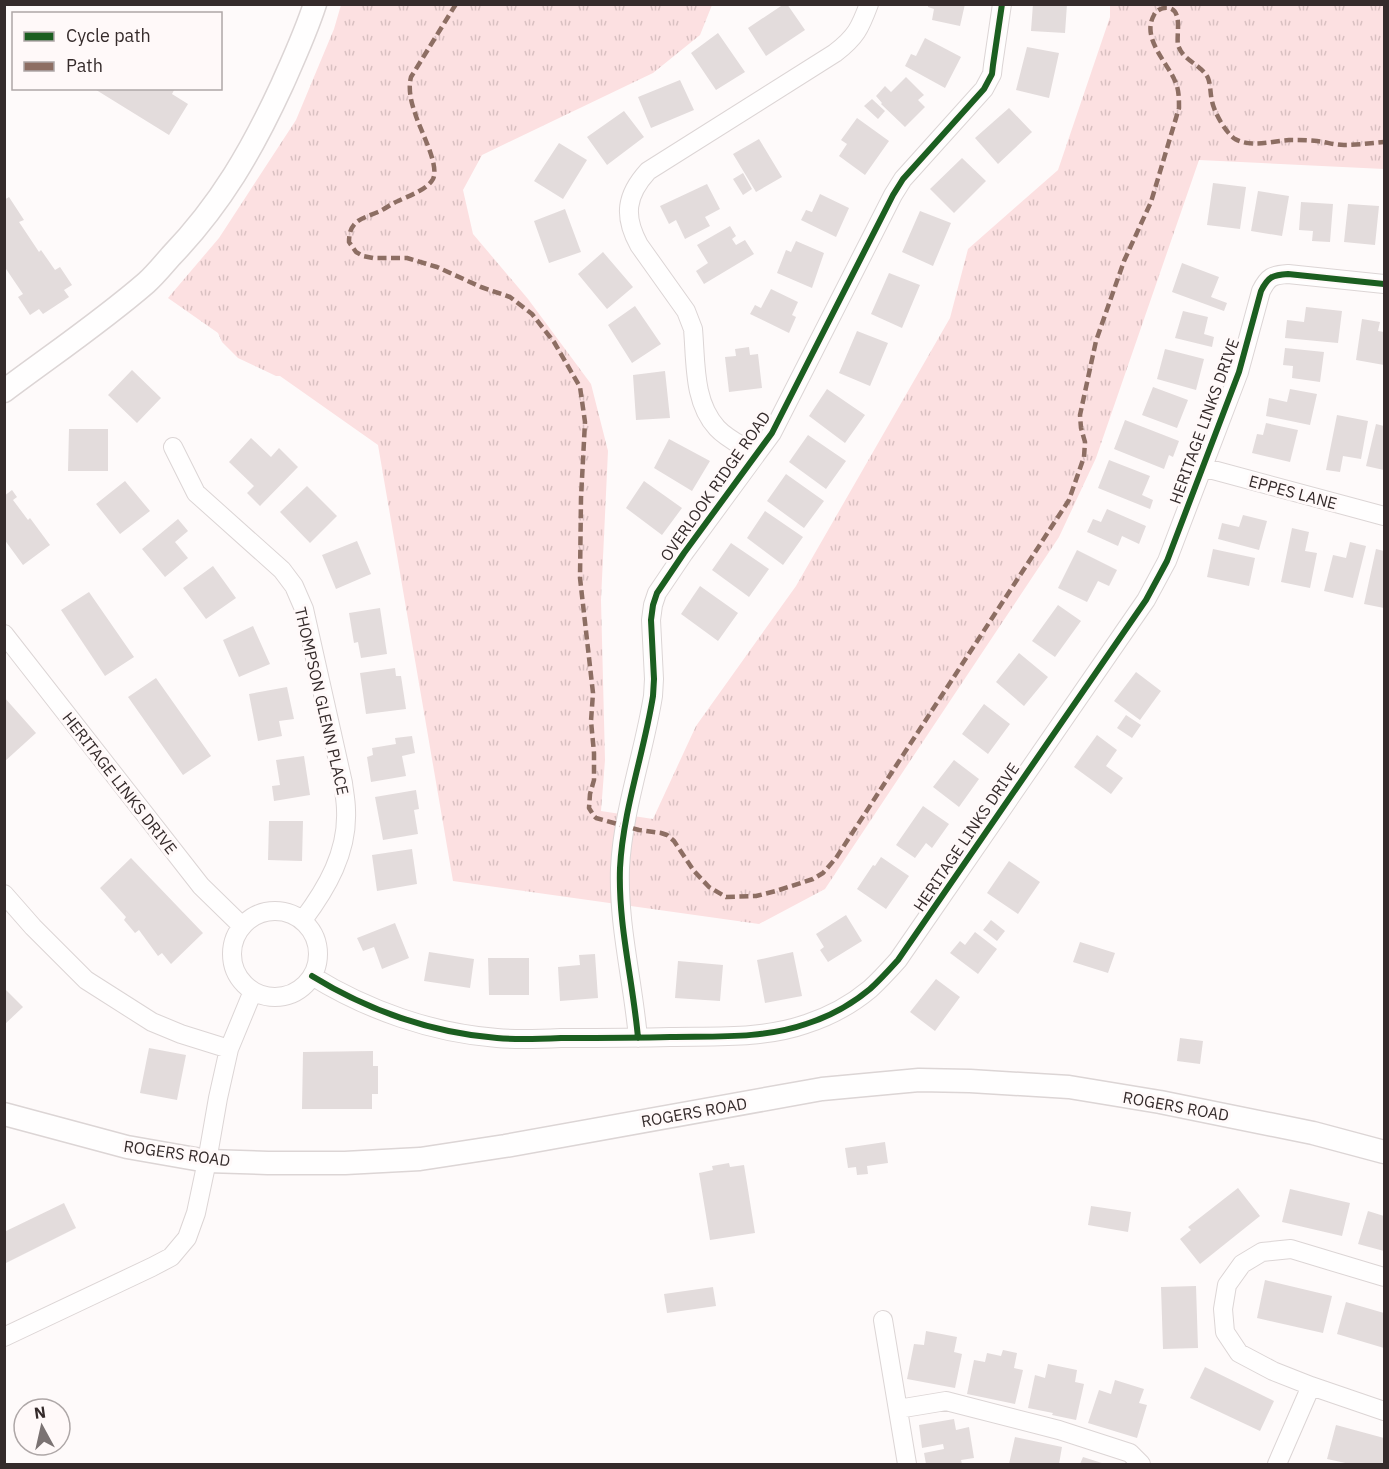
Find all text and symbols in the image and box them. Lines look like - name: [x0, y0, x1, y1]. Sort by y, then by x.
- legend: [12, 12, 222, 90]
- text: Cycle path: [66, 24, 151, 47]
- text: Path: [66, 54, 103, 77]
- street label: HERITAGE LINKS DRIVE: [1165, 335, 1243, 507]
- street label: OVERLOOK RIDGE ROAD: [656, 407, 774, 565]
- street label: EPPES LANE: [1247, 471, 1339, 513]
- street label: THOMPSON GLENN PLACE: [291, 605, 353, 797]
- street label: HERITAGE LINKS DRIVE: [58, 708, 182, 858]
- street label: HERITAGE LINKS DRIVE: [909, 759, 1023, 915]
- street label: ROGERS ROAD: [1121, 1087, 1231, 1125]
- street label: ROGERS ROAD: [639, 1093, 749, 1131]
- street label: ROGERS ROAD: [122, 1136, 232, 1170]
- north arrow: [12, 1397, 72, 1457]
- text: N: [33, 1401, 47, 1423]

